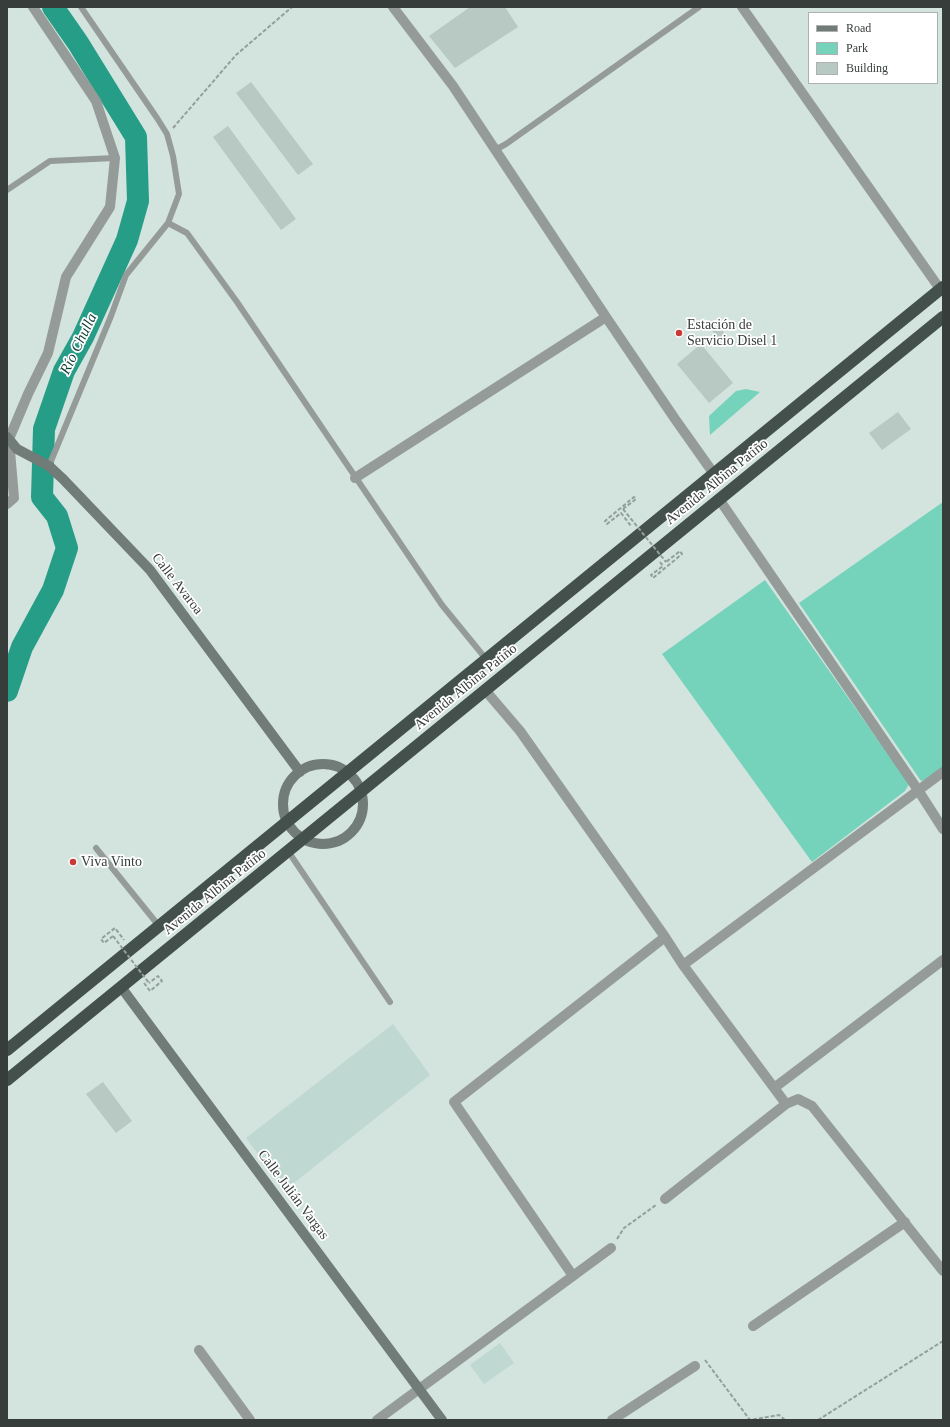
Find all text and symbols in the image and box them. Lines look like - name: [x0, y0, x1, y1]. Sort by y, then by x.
- legend: [808, 12, 938, 84]
- text: Road: [846, 21, 871, 35]
- text: Park: [846, 41, 868, 55]
- text: Building: [846, 61, 888, 75]
- water label: Río Chulla: [57, 311, 101, 377]
- place label: Estación de Servicio Disel 1: [687, 317, 777, 350]
- marker: Estación de Servicio Disel 1: [674, 328, 684, 338]
- street label: Avenida Albina Patiño: [662, 435, 772, 529]
- street label: Calle Avaroa: [148, 550, 206, 618]
- street label: Avenida Albina Patiño: [411, 640, 521, 734]
- street label: Avenida Albina Patiño: [160, 845, 270, 939]
- place label: Viva Vinto: [81, 854, 142, 870]
- marker: Viva Vinto: [68, 857, 78, 867]
- street label: Calle Julián Vargas: [254, 1147, 332, 1243]

